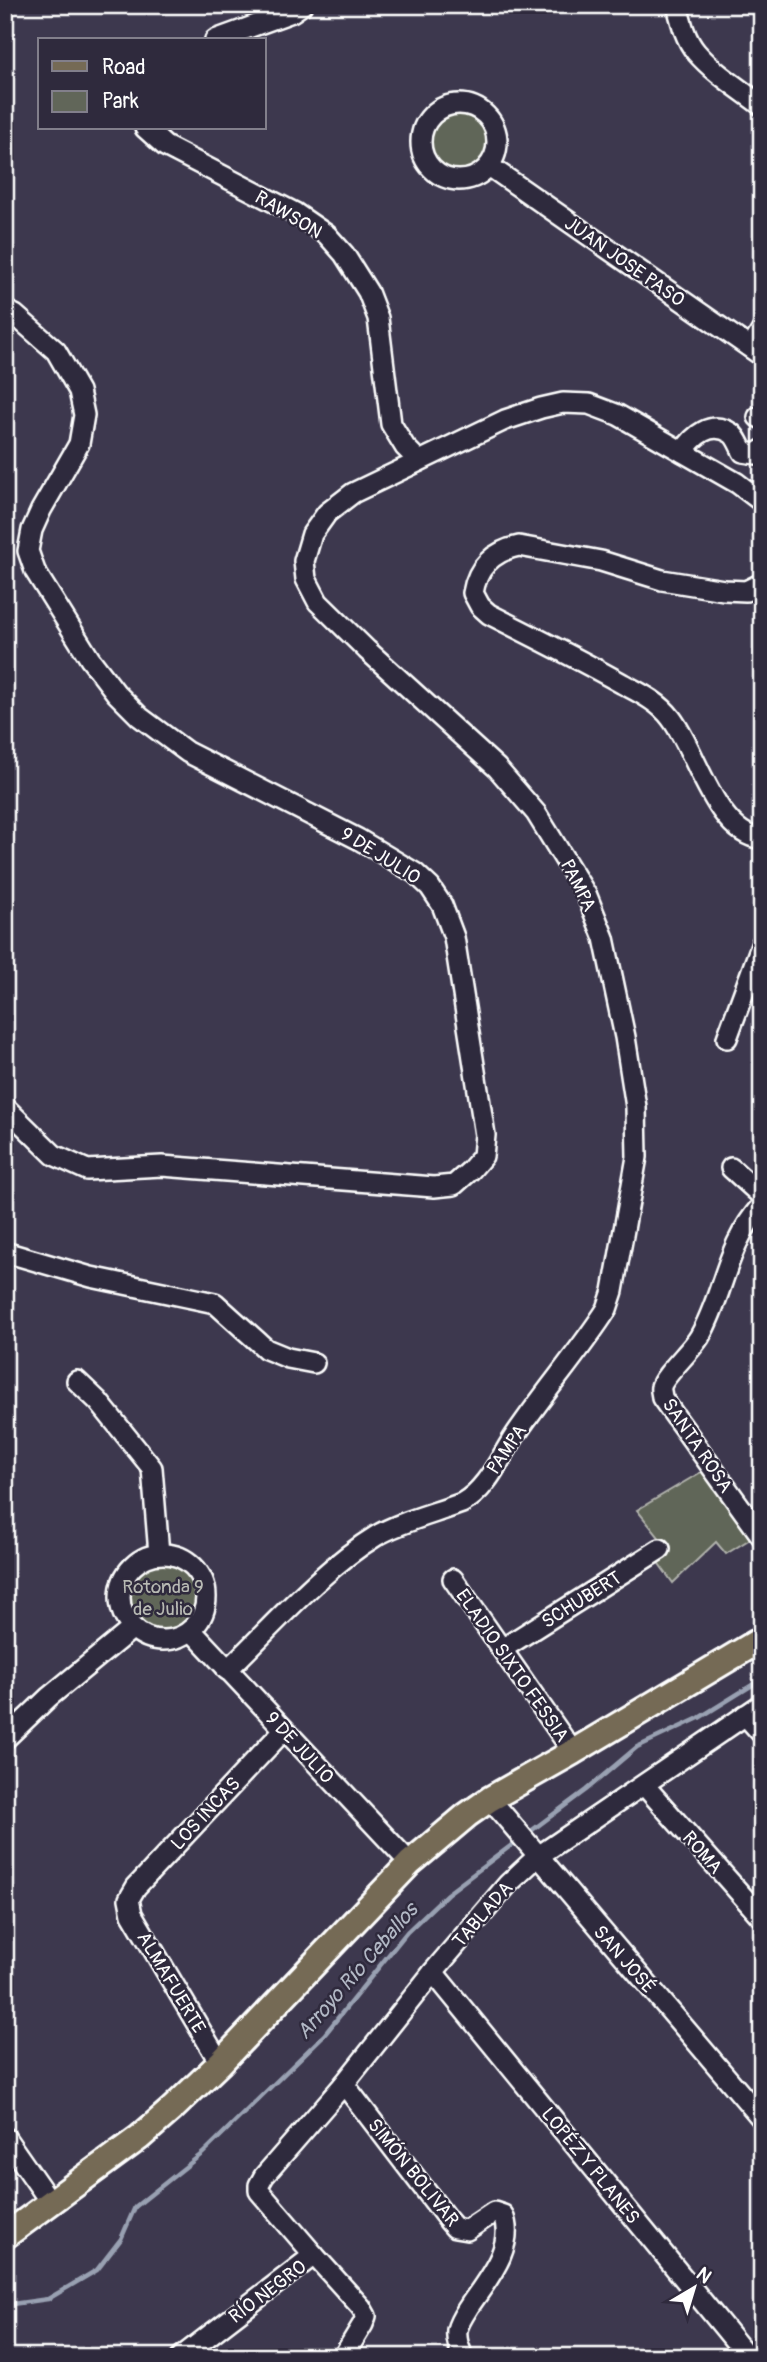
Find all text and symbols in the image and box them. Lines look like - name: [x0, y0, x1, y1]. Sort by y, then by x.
- legend: [38, 38, 266, 130]
- text: Road: [102, 54, 146, 81]
- text: Park: [102, 88, 139, 115]
- street label: RAWSON: [250, 185, 327, 244]
- street label: JUAN JOSE PASO: [560, 212, 689, 312]
- street label: 9 DE JULIO: [336, 822, 425, 890]
- street label: PAMPA: [555, 855, 601, 915]
- street label: SANTA ROSA: [657, 1394, 738, 1498]
- street label: PAMPA: [481, 1420, 532, 1479]
- street label: SCHUBERT: [537, 1566, 626, 1634]
- park label: Rotonda 9 de Julio: [122, 1575, 204, 1621]
- street label: ELADIO SIXTO FESSIA: [450, 1584, 574, 1747]
- street label: 9 DE JULIO: [260, 1707, 339, 1789]
- street label: LOS INCAS: [166, 1772, 246, 1855]
- street label: ROMA: [677, 1826, 727, 1879]
- street label: TABLADA: [448, 1877, 518, 1953]
- water label: Arroyo Río Ceballos: [291, 1896, 426, 2045]
- street label: SAN JOSÉ: [588, 1920, 661, 1999]
- street label: ALMAFUERTE: [131, 1927, 211, 2038]
- street label: LOPÉZ Y PLANES: [536, 2102, 645, 2229]
- street label: SIMÓN BOLIVAR: [362, 2114, 464, 2231]
- north arrow: [658, 2254, 728, 2324]
- street label: RÍO NEGRO: [224, 2255, 311, 2329]
- text: N: [691, 2262, 716, 2289]

